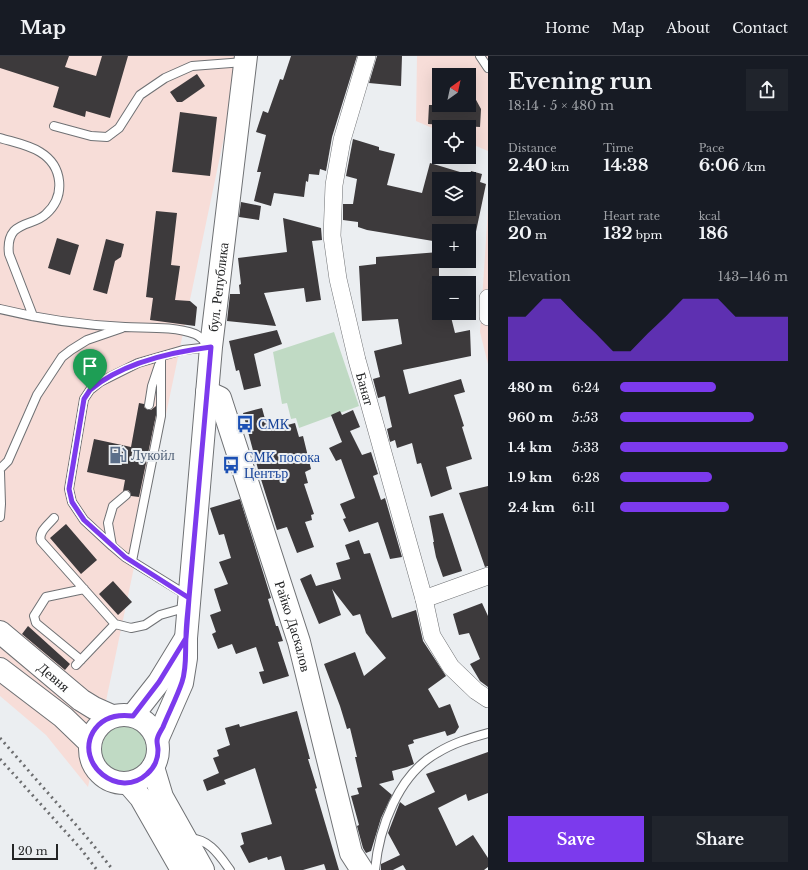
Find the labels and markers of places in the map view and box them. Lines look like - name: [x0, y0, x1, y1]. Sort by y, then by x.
- pin: [73, 349, 107, 390]
- bus stop icon: СМК: [235, 414, 255, 434]
- place label: СМК: [258, 415, 290, 433]
- fuel station icon: Лукойл: [108, 445, 128, 465]
- place label: Лукойл: [131, 446, 175, 464]
- place label: СМК посока Център: [244, 448, 321, 482]
- bus stop icon: СМК посока Център: [221, 455, 241, 475]

